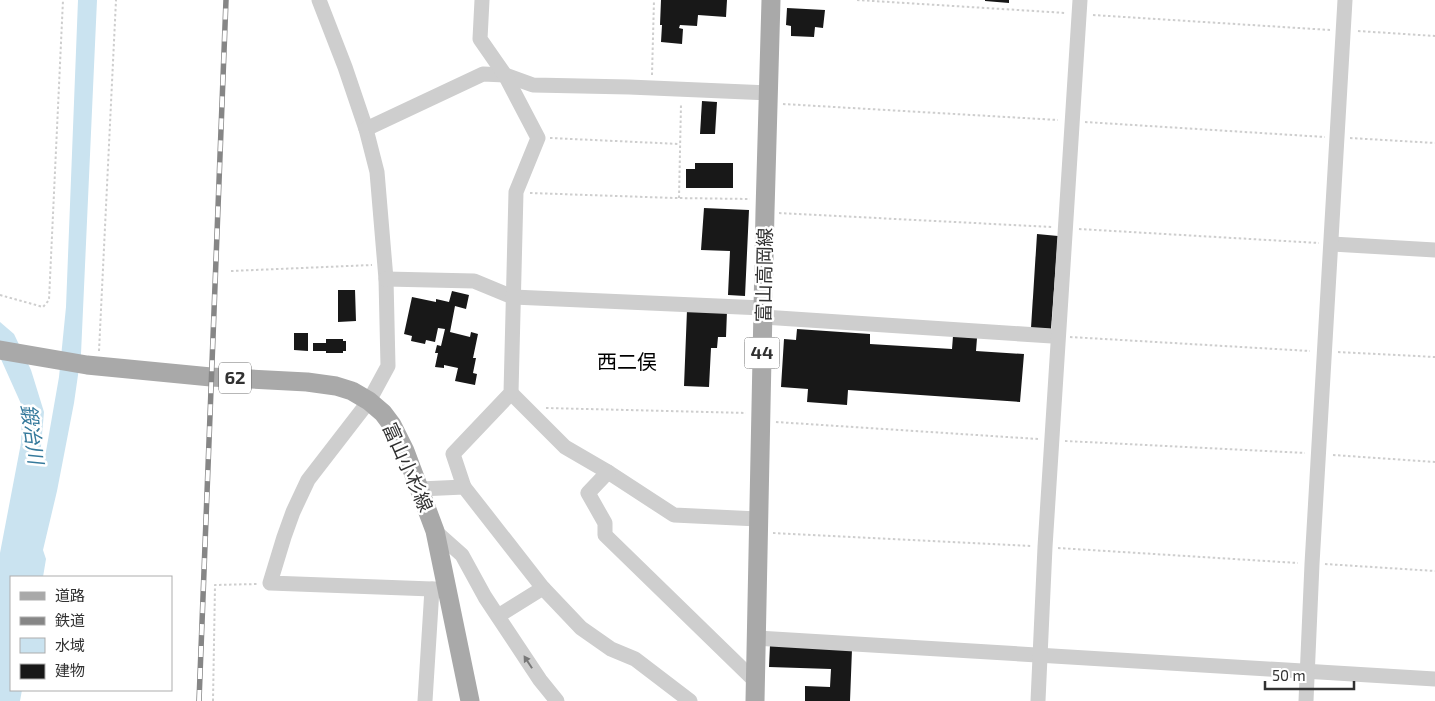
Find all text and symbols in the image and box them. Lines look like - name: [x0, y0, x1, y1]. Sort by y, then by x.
- street label: 富山高岡線: [751, 227, 776, 323]
- road number: 44: [744, 338, 780, 368]
- district label: 西二俣: [597, 349, 657, 373]
- road number: 62: [219, 362, 251, 393]
- water label: 鍛冶川: [17, 402, 49, 467]
- street label: 富山小杉線: [379, 419, 438, 515]
- legend: [10, 576, 172, 691]
- text: 道路: [55, 586, 85, 604]
- text: 鉄道: [55, 611, 85, 629]
- text: 水域: [55, 636, 85, 654]
- one-way arrow: [523, 655, 533, 669]
- scale bar: [1265, 658, 1354, 690]
- text: 建物: [55, 661, 85, 679]
- text: 50 m: [1272, 666, 1306, 684]

